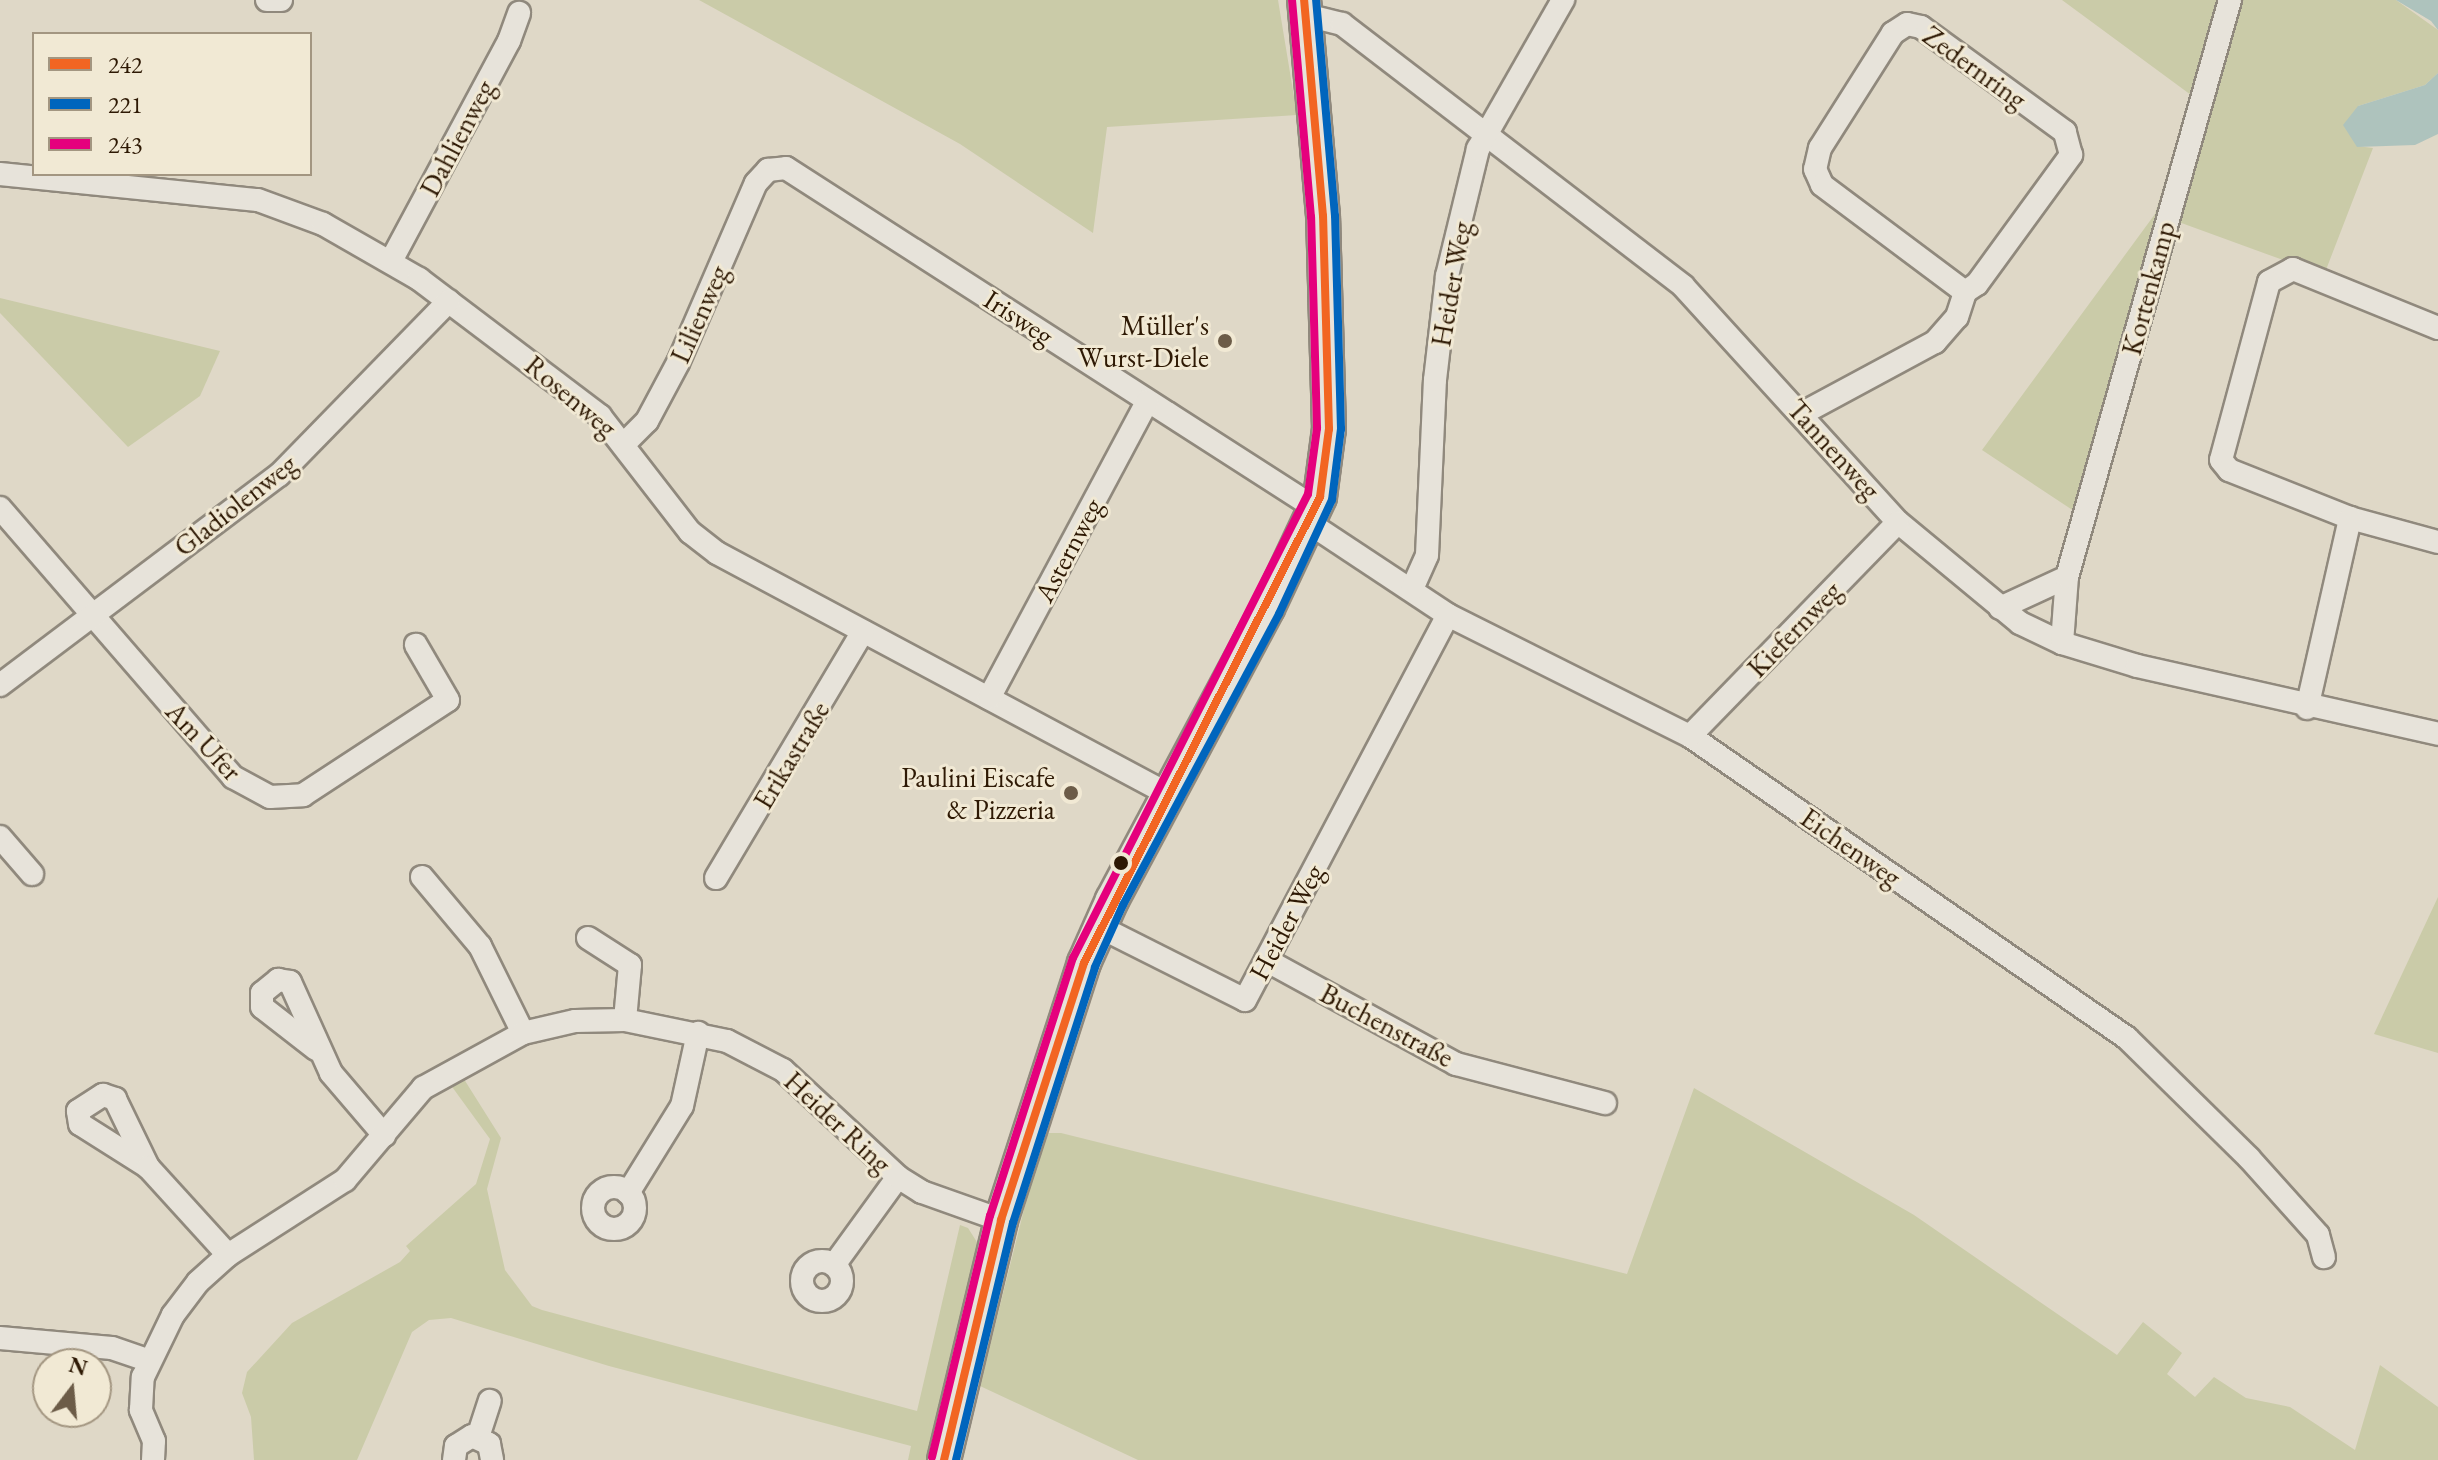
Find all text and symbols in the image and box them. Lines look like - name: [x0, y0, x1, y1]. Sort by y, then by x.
- street label: Zedernring: [1917, 18, 2033, 116]
- legend: [32, 32, 312, 176]
- text: 242: [108, 49, 143, 80]
- street label: Dahlienweg: [412, 74, 502, 202]
- text: 221: [108, 89, 143, 120]
- text: 243: [108, 129, 143, 160]
- street label: Kortenkamp: [2114, 217, 2182, 359]
- street label: Heider Weg: [1423, 219, 1479, 349]
- street label: Lilienweg: [663, 260, 735, 368]
- street label: Irisweg: [978, 282, 1060, 352]
- place label: Müller's Wurst-Diele: [1077, 308, 1209, 374]
- marker: Müller's Wurst-Diele: [1216, 332, 1234, 350]
- street label: Rosenweg: [518, 348, 624, 444]
- street label: Tannenweg: [1780, 392, 1888, 506]
- street label: Gladiolenweg: [167, 447, 303, 563]
- street label: Asternweg: [1027, 492, 1109, 608]
- street label: Kiefernweg: [1740, 574, 1848, 684]
- street label: Am Ufer: [159, 694, 249, 788]
- street label: Erikastraße: [746, 695, 836, 815]
- place label: Paulini Eiscafe & Pizzeria: [901, 760, 1055, 826]
- marker: Paulini Eiscafe & Pizzeria: [1062, 784, 1080, 802]
- street label: Eichenweg: [1794, 800, 1908, 894]
- unlabelled marker: [1113, 855, 1129, 871]
- street label: Heider Weg: [1241, 858, 1331, 986]
- street label: Buchenstraße: [1315, 976, 1459, 1074]
- street label: Heider Ring: [777, 1064, 899, 1180]
- north arrow: [32, 1348, 112, 1428]
- text: N: [66, 1350, 91, 1383]

